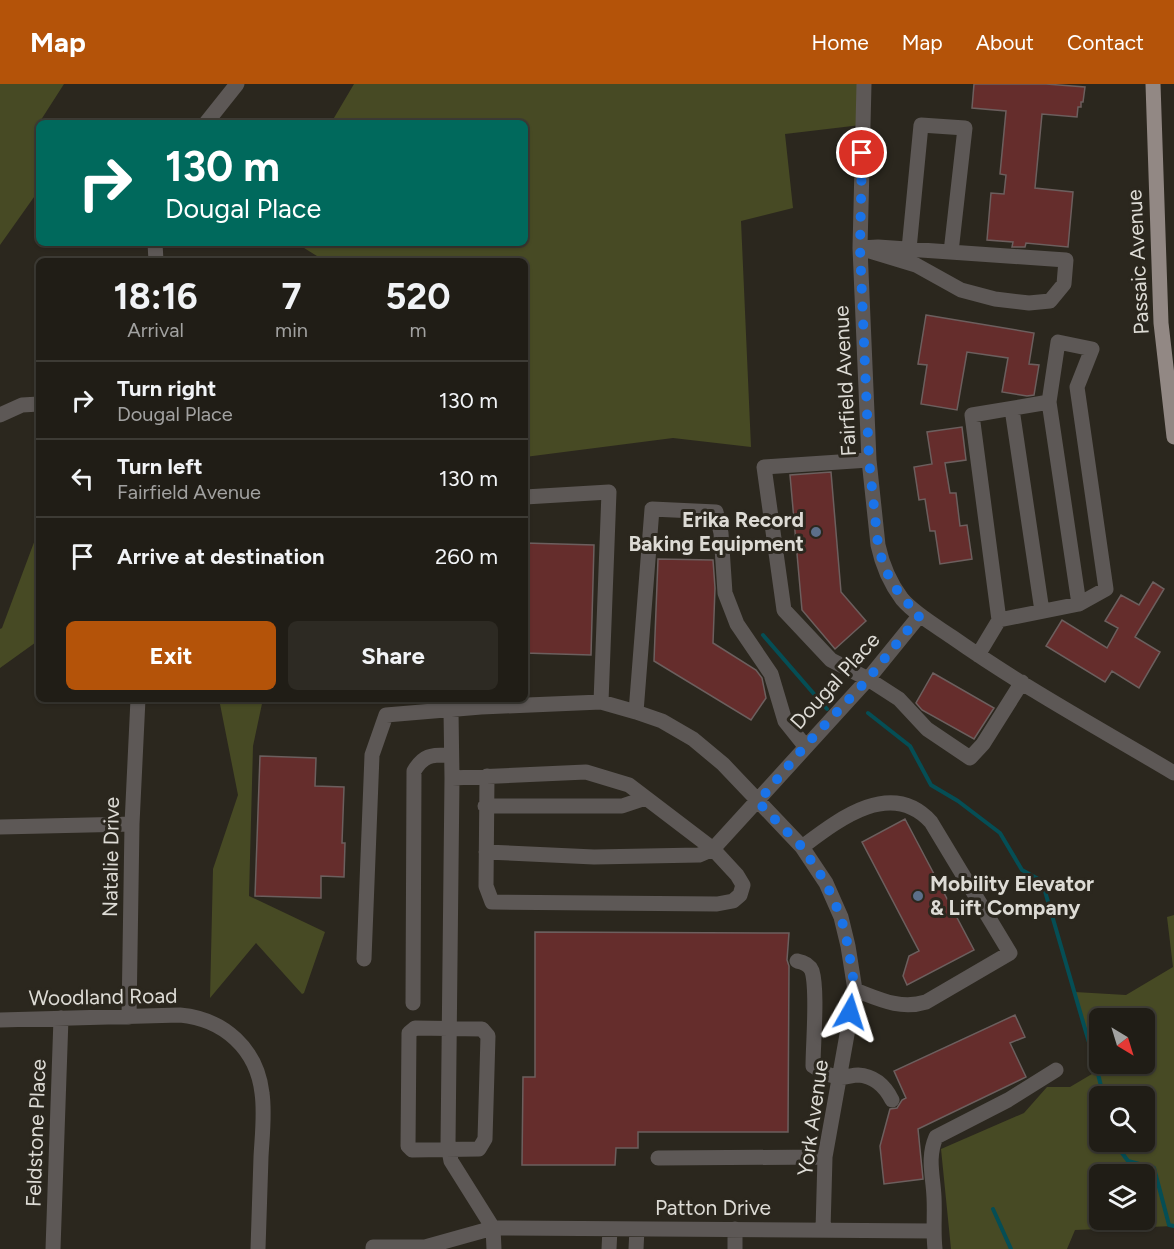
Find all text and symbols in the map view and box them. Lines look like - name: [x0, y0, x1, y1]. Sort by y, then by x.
- text: Map: [30, 25, 86, 59]
- text: Home: [812, 30, 869, 55]
- text: Map: [902, 30, 943, 55]
- text: About: [976, 30, 1034, 55]
- text: Contact: [1067, 30, 1144, 55]
- pin: [836, 127, 887, 178]
- icon: arrive: [845, 136, 878, 169]
- text: 130 m: [165, 141, 280, 192]
- icon: right: [66, 144, 144, 222]
- street label: Passaic Avenue: [1121, 189, 1154, 335]
- text: Dougal Place: [165, 192, 321, 225]
- text: 18:16: [113, 275, 198, 318]
- text: 7: [282, 275, 302, 318]
- text: 520: [385, 275, 451, 318]
- street label: Fairfield Avenue: [828, 305, 861, 457]
- text: Arrival: [127, 318, 184, 342]
- text: min: [275, 318, 308, 342]
- text: m: [409, 318, 426, 342]
- text: Turn right: [117, 375, 216, 402]
- icon: right: [66, 384, 99, 417]
- text: 130 m: [439, 387, 498, 414]
- text: Dougal Place: [117, 402, 233, 426]
- text: Turn left: [117, 453, 203, 480]
- icon: left: [66, 462, 99, 495]
- text: 130 m: [439, 465, 498, 492]
- text: Fairfield Avenue: [117, 480, 261, 504]
- place label: Erika Record Baking Equipment: [628, 507, 804, 556]
- marker: Erika Record Baking Equipment: [809, 525, 823, 539]
- icon: arrive: [66, 540, 99, 573]
- text: Arrive at destination: [117, 543, 325, 570]
- text: 260 m: [435, 543, 498, 570]
- button: Exit: [66, 621, 276, 690]
- button: Share: [288, 621, 498, 690]
- street label: Dougal Place: [785, 627, 885, 734]
- street label: Natalie Drive: [97, 797, 124, 917]
- place label: Mobility Elevator & Lift Company: [930, 871, 1094, 920]
- marker: Mobility Elevator & Lift Company: [911, 889, 925, 903]
- position arrow: [818, 980, 882, 1044]
- street label: Woodland Road: [28, 983, 178, 1010]
- north arrow: [1089, 1008, 1155, 1074]
- map controls: [1089, 1008, 1155, 1230]
- street label: Feldstone Place: [20, 1058, 51, 1207]
- street label: York Avenue: [792, 1058, 833, 1178]
- button: search: [1089, 1086, 1155, 1152]
- button: layers: [1089, 1164, 1155, 1230]
- street label: Patton Drive: [655, 1195, 771, 1220]

